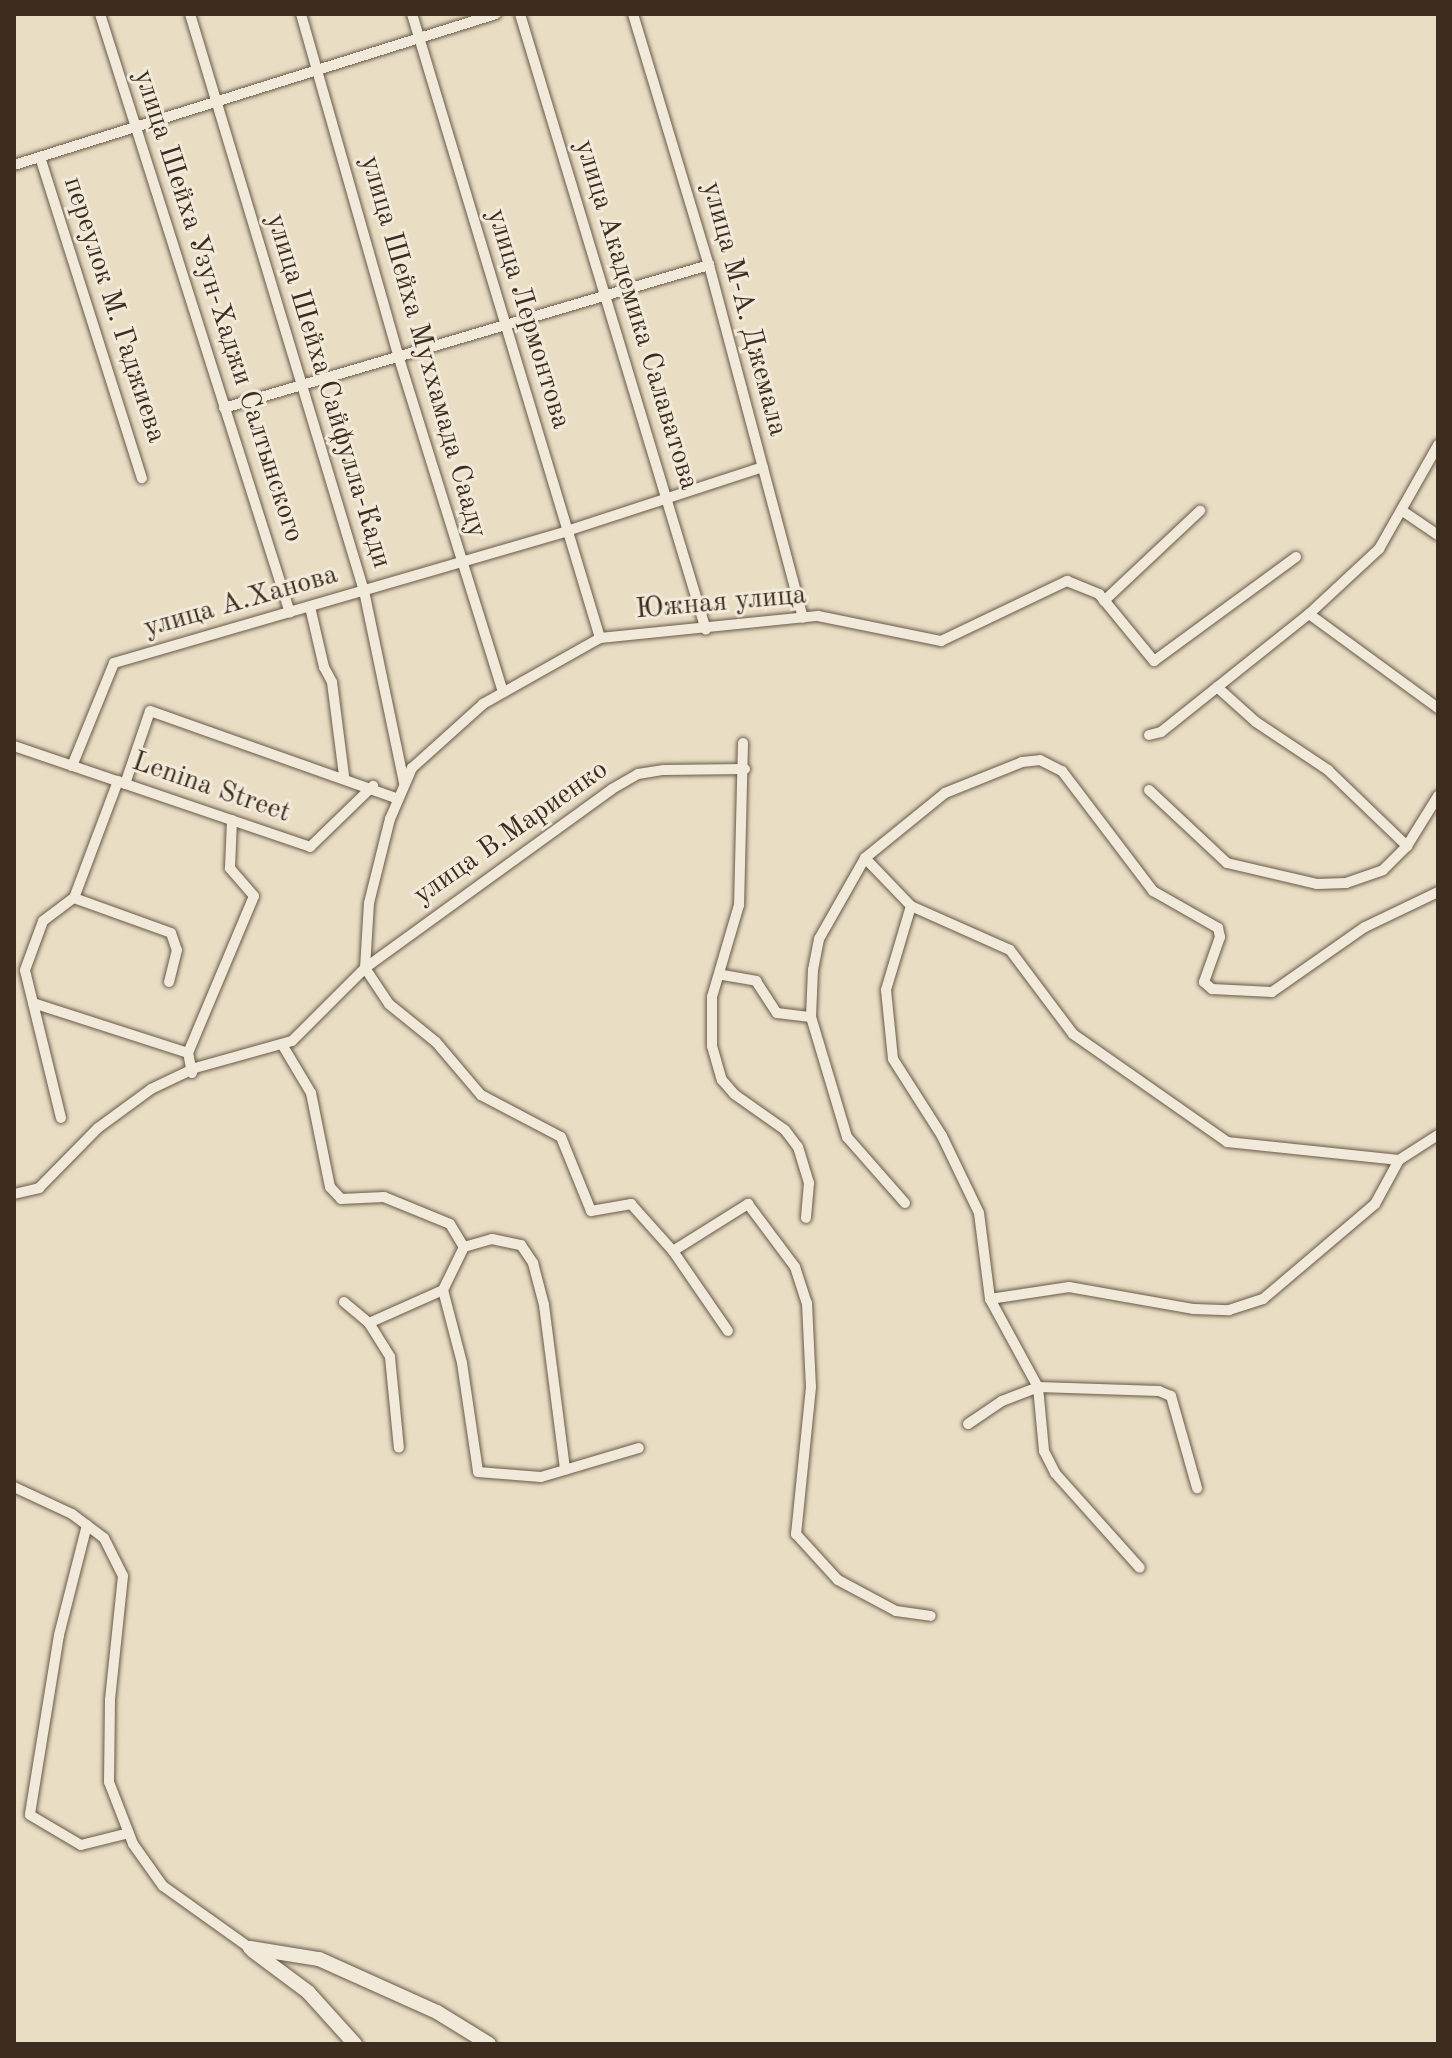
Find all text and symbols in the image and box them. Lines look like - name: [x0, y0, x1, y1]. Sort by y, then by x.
- street label: улица Шейха Узун-Хаджи Салтынского: [126, 66, 310, 546]
- street label: улица Академика Салаватова: [567, 136, 705, 494]
- street label: улица Шейха Муххамада Сааду: [352, 152, 494, 542]
- street label: переулок М. Гаджиева: [55, 173, 173, 447]
- street label: улица М-А. Джемала: [694, 178, 794, 440]
- street label: улица Лермонтова: [479, 205, 577, 433]
- street label: улица Шейха Сайфулла-Кади: [258, 210, 398, 572]
- street label: улица А.Ханова: [140, 558, 342, 646]
- street label: Южная улица: [634, 579, 808, 627]
- street label: Lenina Street: [127, 745, 295, 831]
- street label: улица В.Мариенко: [407, 753, 615, 913]

